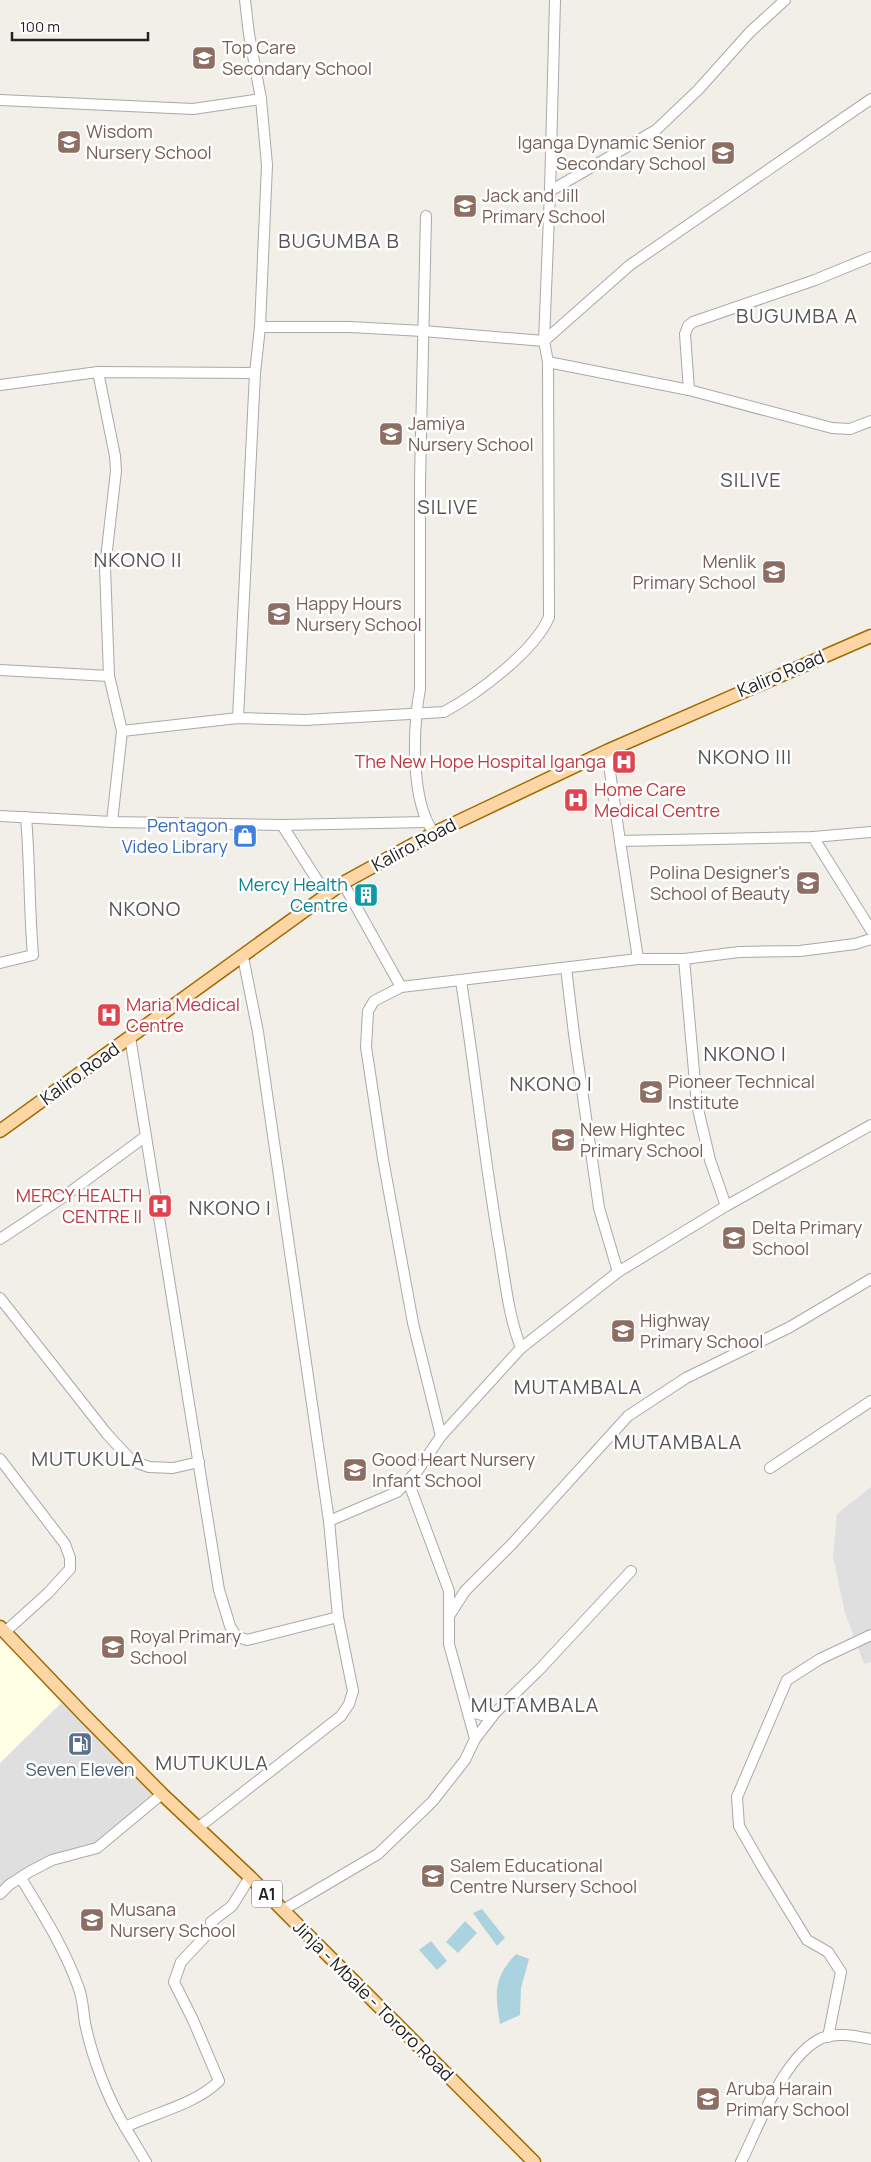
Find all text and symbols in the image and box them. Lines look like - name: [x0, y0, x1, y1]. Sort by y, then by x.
- scale bar: [12, 10, 149, 42]
- text: 100 m: [20, 16, 60, 37]
- place label: Top Care Secondary School: [222, 35, 372, 80]
- school or university icon: Top Care Secondary School: [191, 45, 217, 71]
- place label: Wisdom Nursery School: [86, 119, 212, 164]
- school or university icon: Wisdom Nursery School: [56, 129, 82, 155]
- place label: Iganga Dynamic Senior Secondary School: [518, 130, 706, 175]
- school or university icon: Iganga Dynamic Senior Secondary School: [710, 140, 736, 166]
- place label: Jack and Jill Primary School: [482, 183, 606, 228]
- school or university icon: Jack and Jill Primary School: [452, 193, 478, 219]
- district label: BUGUMBA B: [278, 227, 400, 254]
- district label: BUGUMBA A: [736, 302, 858, 329]
- place label: Jamiya Nursery School: [408, 411, 534, 456]
- school or university icon: Jamiya Nursery School: [378, 421, 404, 447]
- district label: SILIVE: [720, 466, 782, 493]
- district label: SILIVE: [417, 493, 479, 520]
- district label: NKONO II: [94, 546, 182, 573]
- place label: Menlik Primary School: [632, 549, 757, 594]
- school or university icon: Menlik Primary School: [761, 559, 787, 585]
- place label: Happy Hours Nursery School: [296, 591, 422, 636]
- school or university icon: Happy Hours Nursery School: [266, 601, 292, 627]
- street label: Kaliro Road: [733, 644, 828, 702]
- district label: NKONO III: [698, 743, 792, 770]
- place label: The New Hope Hospital Iganga: [354, 749, 606, 773]
- hospital icon: The New Hope Hospital Iganga: [611, 749, 637, 775]
- place label: Home Care Medical Centre: [594, 777, 720, 822]
- hospital icon: Home Care Medical Centre: [563, 787, 589, 813]
- street label: Kaliro Road: [367, 812, 460, 876]
- place label: Pentagon Video Library: [122, 813, 228, 858]
- shop icon: Pentagon Video Library: [232, 823, 258, 849]
- place label: Polina Designer's School of Beauty: [649, 860, 790, 905]
- school or university icon: Polina Designer's School of Beauty: [795, 870, 821, 896]
- place label: Mercy Health Centre: [239, 872, 348, 917]
- building icon: Mercy Health Centre: [353, 882, 379, 908]
- district label: NKONO: [109, 895, 181, 922]
- place label: Maria Medical Centre: [126, 992, 240, 1037]
- hospital icon: Maria Medical Centre: [96, 1002, 122, 1028]
- street label: Kaliro Road: [35, 1036, 124, 1110]
- district label: NKONO I: [703, 1040, 787, 1067]
- place label: Pioneer Technical Institute: [668, 1069, 815, 1114]
- district label: NKONO I: [509, 1070, 593, 1097]
- school or university icon: Pioneer Technical Institute: [638, 1079, 664, 1105]
- place label: New Hightec Primary School: [580, 1117, 704, 1162]
- school or university icon: New Hightec Primary School: [550, 1127, 576, 1153]
- place label: MERCY HEALTH CENTRE II: [16, 1183, 142, 1228]
- hospital icon: MERCY HEALTH CENTRE II: [147, 1193, 173, 1219]
- district label: NKONO I: [188, 1194, 272, 1221]
- place label: Delta Primary School: [752, 1215, 863, 1260]
- school or university icon: Delta Primary School: [721, 1225, 747, 1251]
- place label: Highway Primary School: [640, 1308, 764, 1353]
- school or university icon: Highway Primary School: [610, 1318, 636, 1344]
- district label: MUTAMBALA: [514, 1373, 642, 1400]
- district label: MUTAMBALA: [614, 1428, 742, 1455]
- district label: MUTUKULA: [31, 1445, 145, 1472]
- place label: Good Heart Nursery Infant School: [372, 1447, 536, 1492]
- school or university icon: Good Heart Nursery Infant School: [342, 1457, 368, 1483]
- place label: Royal Primary School: [130, 1624, 242, 1669]
- school or university icon: Royal Primary School: [100, 1634, 126, 1660]
- district label: MUTAMBALA: [471, 1691, 599, 1718]
- fuel station icon: Seven Eleven: [67, 1731, 93, 1757]
- district label: MUTUKULA: [155, 1749, 269, 1776]
- place label: Seven Eleven: [26, 1757, 134, 1781]
- place label: Salem Educational Centre Nursery School: [450, 1853, 637, 1898]
- school or university icon: Salem Educational Centre Nursery School: [420, 1863, 446, 1889]
- road number: A1: [252, 1880, 282, 1908]
- place label: Musana Nursery School: [110, 1897, 236, 1942]
- school or university icon: Musana Nursery School: [79, 1907, 105, 1933]
- street label: Jinja - Mbale - Tororo Road: [288, 1915, 459, 2086]
- place label: Aruba Harain Primary School: [726, 2076, 850, 2121]
- school or university icon: Aruba Harain Primary School: [695, 2086, 721, 2112]

